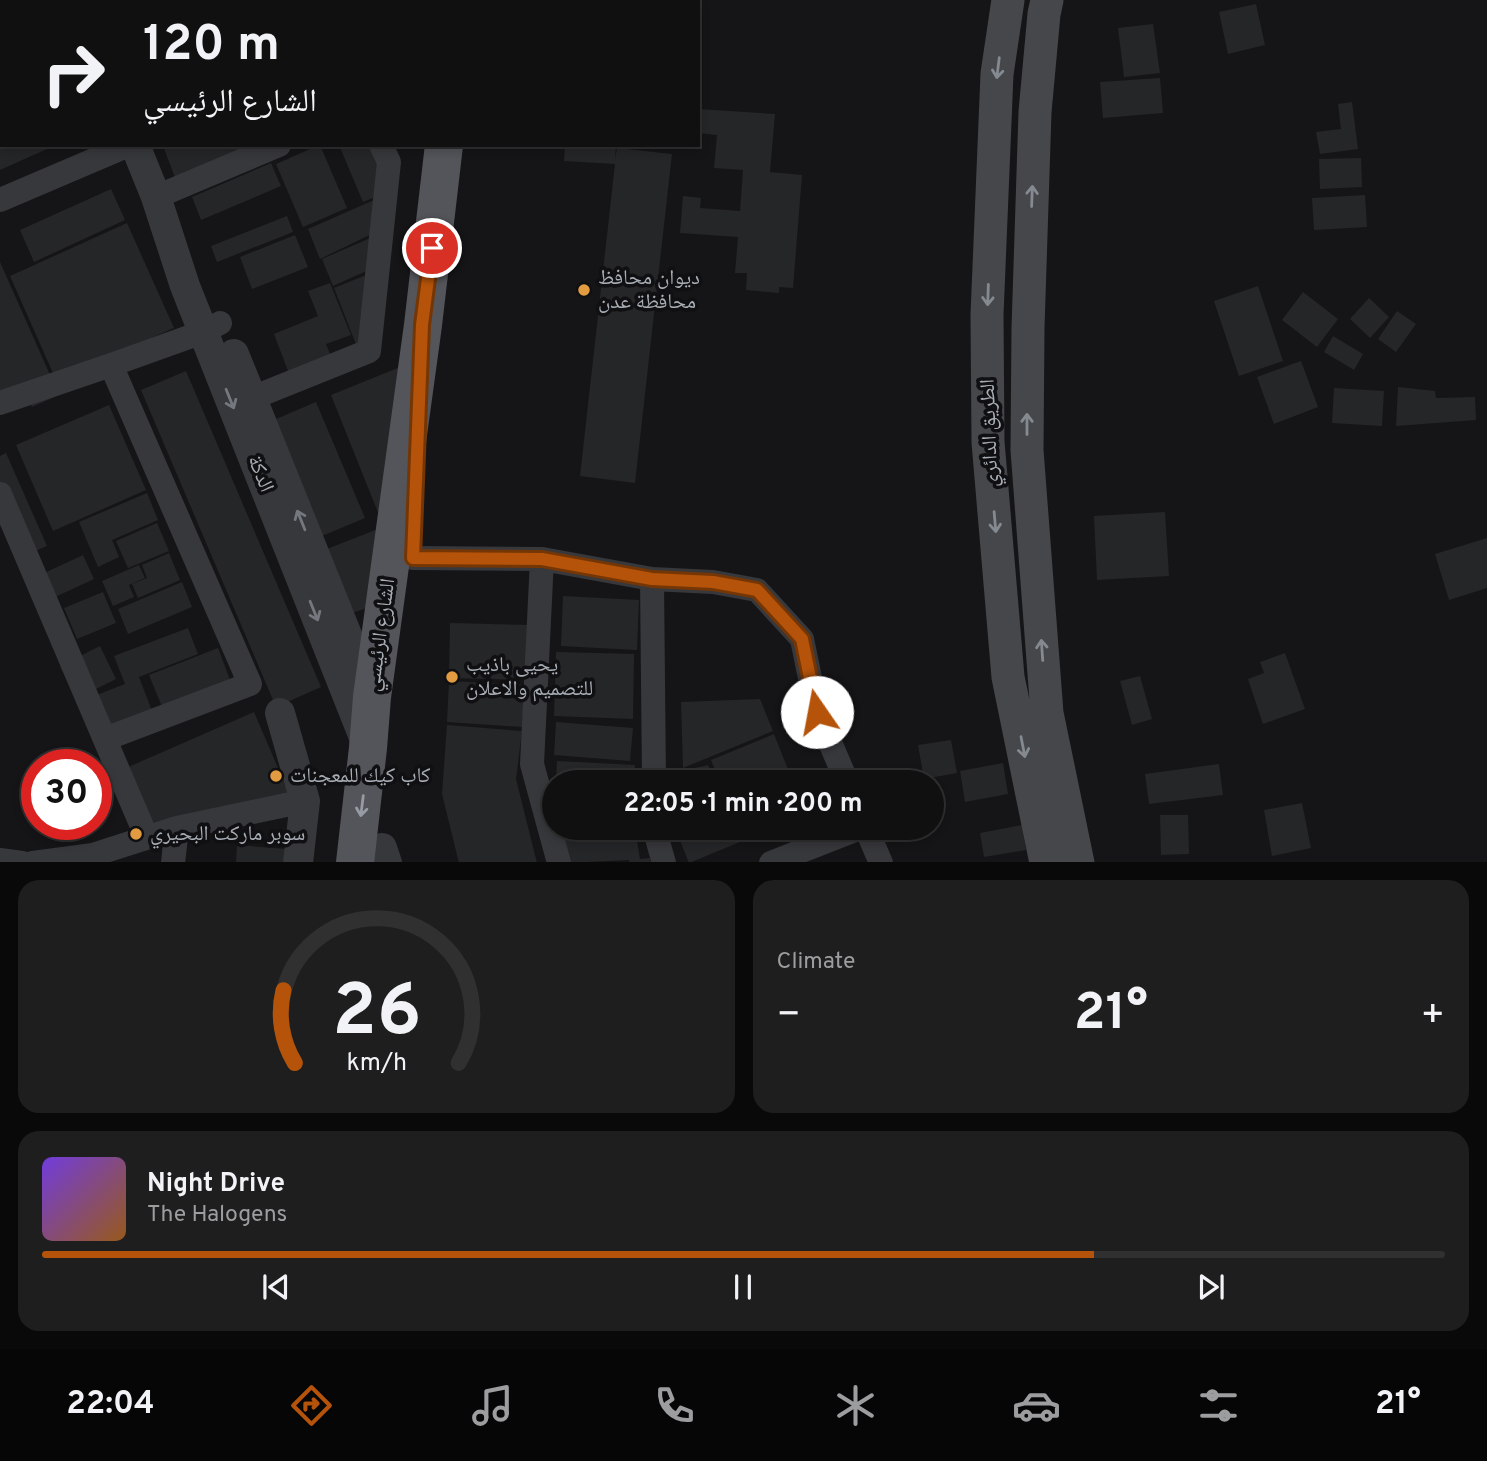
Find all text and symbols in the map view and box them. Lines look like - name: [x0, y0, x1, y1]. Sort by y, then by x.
- text: 120 m: [143, 16, 280, 78]
- icon: right: [28, 28, 119, 119]
- one-way arrow: [992, 56, 1005, 78]
- text: الشارع الرئيسي: [143, 83, 317, 123]
- one-way arrow: [1026, 185, 1039, 208]
- pin: [402, 218, 462, 278]
- icon: arrive: [413, 229, 451, 267]
- place label: ديوان محافظ محافظة عدن: [598, 265, 700, 316]
- marker: ديوان محافظ محافظة عدن: [576, 282, 592, 298]
- one-way arrow: [981, 283, 994, 306]
- street label: الطريق الدائري: [975, 378, 1007, 488]
- one-way arrow: [225, 388, 238, 410]
- one-way arrow: [1020, 412, 1034, 435]
- street label: الدكة: [240, 452, 280, 496]
- one-way arrow: [294, 510, 307, 532]
- one-way arrow: [989, 510, 1002, 533]
- street label: الشارع الرئيسي: [360, 577, 404, 694]
- one-way arrow: [308, 600, 321, 621]
- one-way arrow: [1035, 640, 1048, 662]
- place label: يحيى باذيب للتصميم والاعلان: [466, 652, 593, 703]
- marker: يحيى باذيب للتصميم والاعلان: [444, 669, 460, 685]
- position arrow: [780, 675, 854, 749]
- one-way arrow: [1016, 735, 1030, 758]
- speed limit sign: 30: [21, 749, 112, 840]
- place label: كاب كيك للمعجنات: [290, 763, 431, 790]
- marker: كاب كيك للمعجنات: [268, 768, 284, 784]
- text: 22:05 · 1 min · 200 m: [624, 788, 863, 821]
- one-way arrow: [355, 794, 368, 817]
- place label: سوبر ماركت البحيري: [150, 821, 305, 849]
- marker: سوبر ماركت البحيري: [128, 826, 144, 842]
- text: Climate: [777, 948, 855, 977]
- text: 26: [332, 969, 421, 1061]
- text: 21°: [1074, 982, 1148, 1048]
- text: −: [777, 992, 801, 1041]
- text: +: [1420, 992, 1445, 1041]
- text: km/h: [346, 1047, 407, 1079]
- text: Night Drive: [147, 1168, 285, 1201]
- text: The Halogens: [147, 1201, 287, 1230]
- icon: previous: [257, 1268, 295, 1306]
- icon: pause: [724, 1268, 762, 1306]
- icon: next: [1192, 1268, 1230, 1306]
- icon: directions: [287, 1381, 336, 1430]
- icon: music: [468, 1381, 517, 1430]
- icon: phone: [650, 1381, 699, 1430]
- icon: climate: [831, 1381, 880, 1430]
- icon: car: [1012, 1381, 1061, 1430]
- icon: filters: [1194, 1381, 1243, 1430]
- text: 22:04: [66, 1385, 155, 1425]
- text: 21°: [1375, 1385, 1421, 1425]

